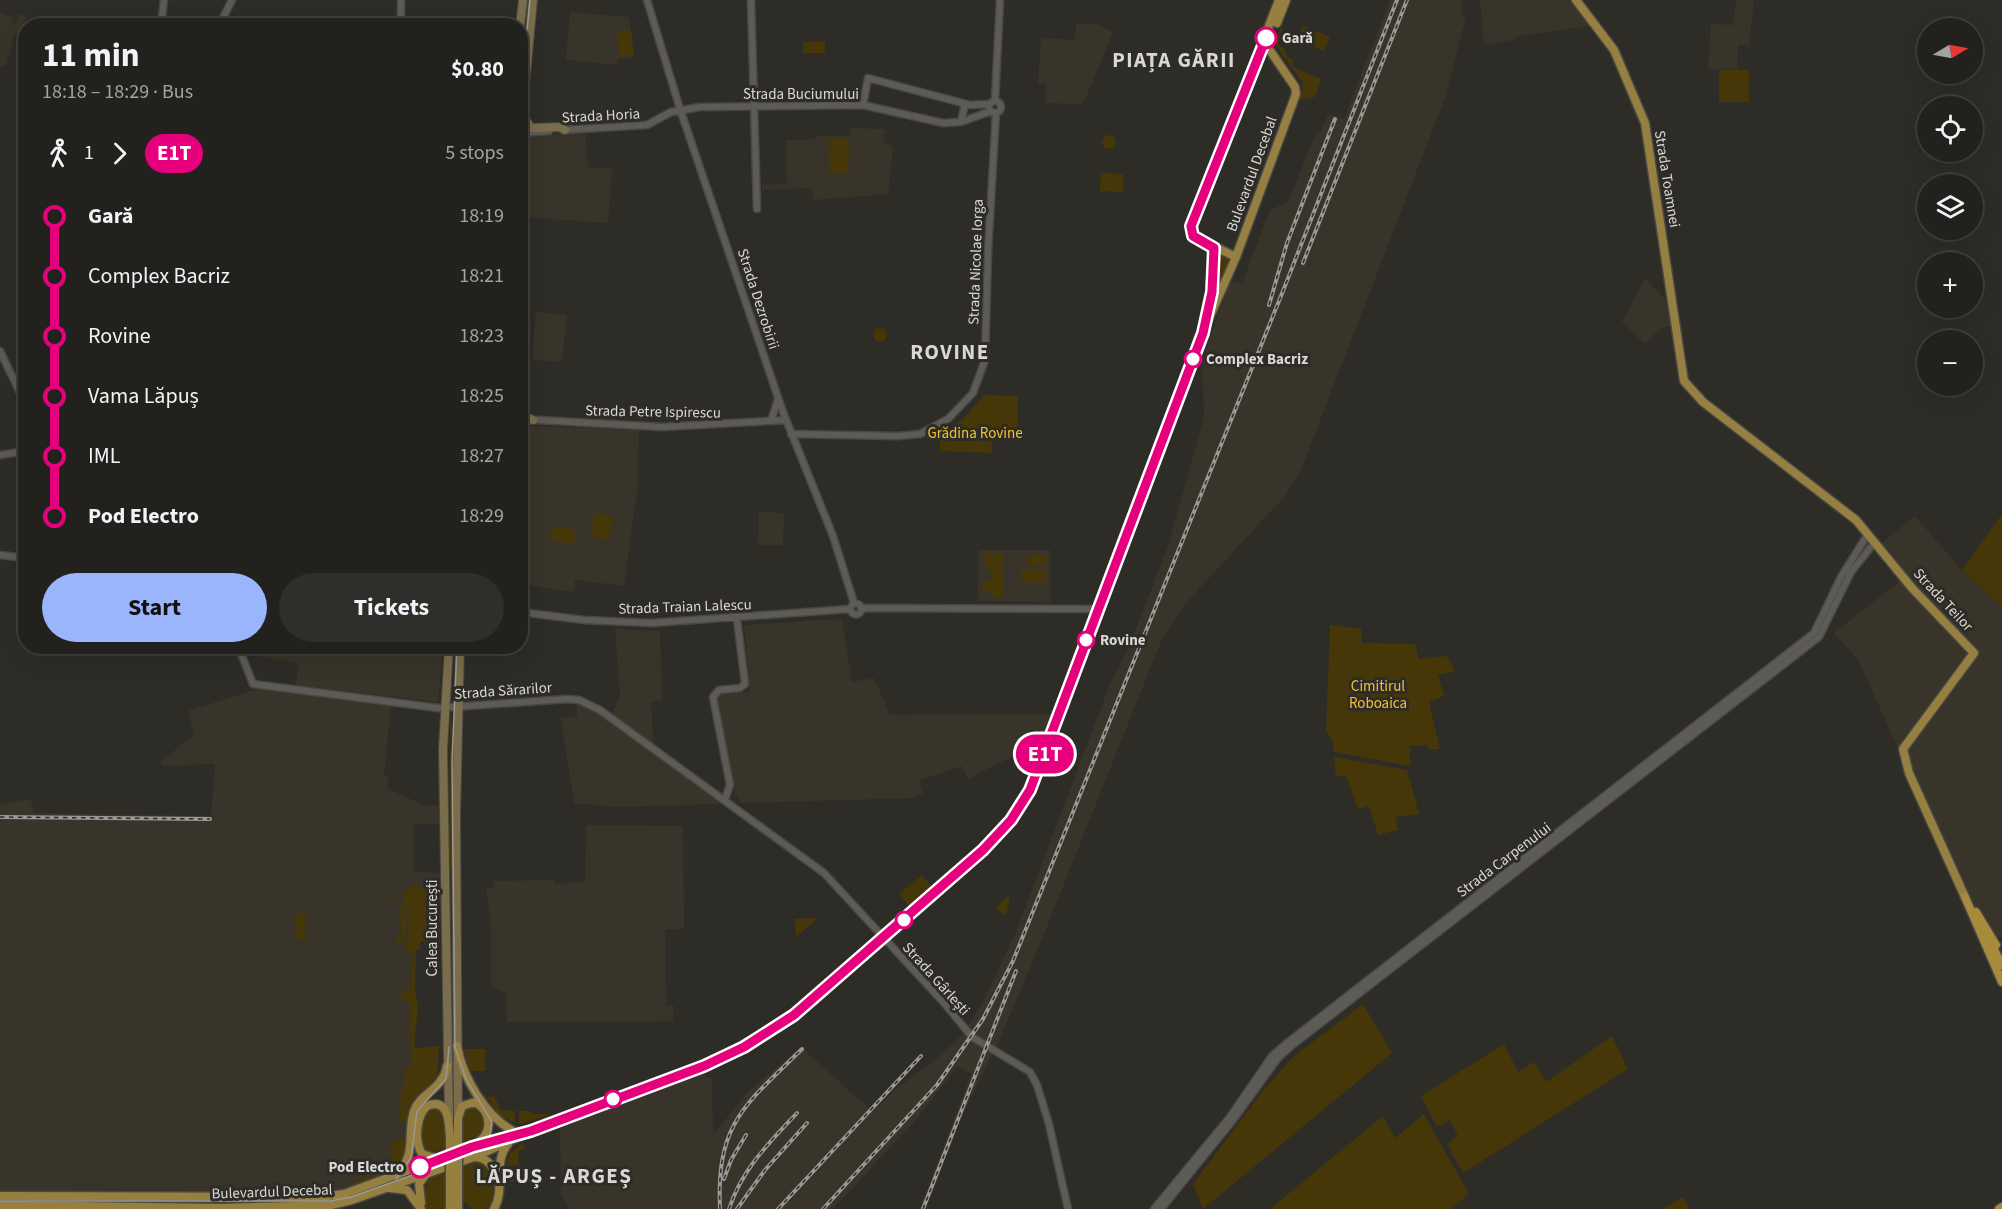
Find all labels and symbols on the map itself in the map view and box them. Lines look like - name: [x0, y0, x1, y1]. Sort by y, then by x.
- north arrow: [1917, 18, 1983, 84]
- marker: Gară: [1255, 27, 1277, 49]
- place label: Gară: [1282, 28, 1313, 49]
- district label: PIAȚA GĂRII: [1112, 45, 1236, 75]
- street label: Strada Buciumului: [743, 84, 859, 105]
- street label: Strada Horia: [561, 103, 641, 129]
- street label: Bulevardul Decebal: [1221, 113, 1283, 234]
- street label: Strada Toamnei: [1649, 129, 1685, 229]
- street label: Strada Nicolae Iorga: [963, 199, 989, 325]
- street label: Strada Dezrobirii: [732, 246, 784, 352]
- district label: ROVINE: [910, 337, 990, 367]
- place label: Complex Bacriz: [1206, 349, 1308, 370]
- marker: Complex Bacriz: [1184, 350, 1202, 368]
- street label: Strada Petre Ispirescu: [585, 400, 721, 424]
- park label: Grădina Rovine: [927, 423, 1023, 444]
- street label: Strada Teilor: [1908, 564, 1978, 637]
- street label: Strada Traian Lalescu: [618, 594, 752, 620]
- place label: Rovine: [1100, 630, 1146, 651]
- marker: Rovine: [1077, 631, 1095, 649]
- park label: Cimitirul Roboaica: [1349, 676, 1407, 714]
- street label: Strada Sărarilor: [453, 677, 553, 705]
- line badge: E1T: [1010, 734, 1080, 774]
- street label: Strada Carpenului: [1452, 818, 1556, 902]
- street label: Calea București: [422, 880, 443, 976]
- unlabelled marker: [895, 911, 913, 929]
- street label: Strada Gârlești: [897, 938, 975, 1020]
- unlabelled marker: [604, 1090, 622, 1108]
- marker: Pod Electro: [409, 1156, 431, 1178]
- place label: Pod Electro: [328, 1157, 404, 1178]
- district label: LĂPUȘ - ARGEȘ: [475, 1161, 633, 1191]
- street label: Bulevardul Decebal: [211, 1179, 333, 1205]

